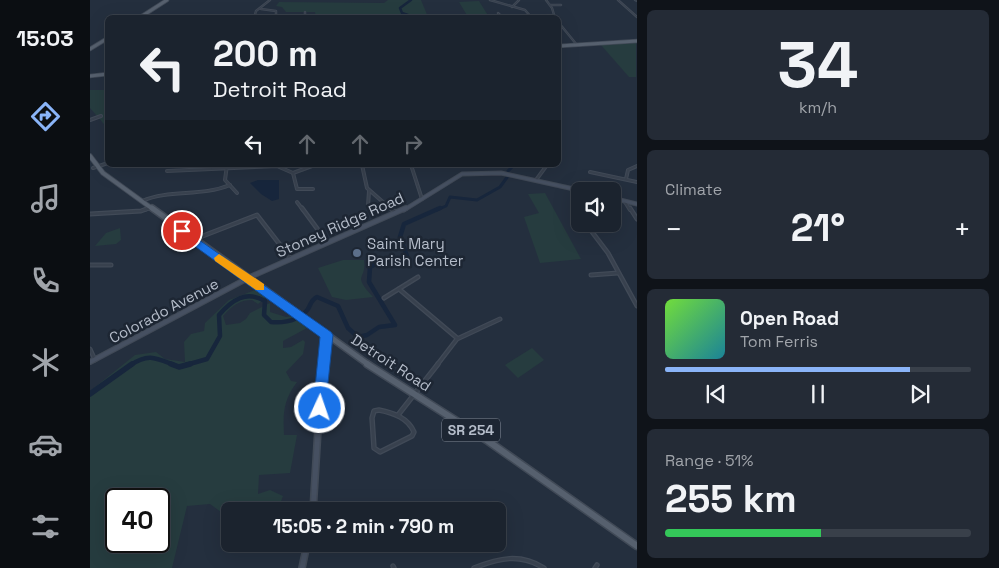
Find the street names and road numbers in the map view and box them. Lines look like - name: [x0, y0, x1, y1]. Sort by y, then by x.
- street label: Stoney Ridge Road: [273, 188, 407, 261]
- street label: Colorado Avenue: [106, 274, 222, 347]
- street label: Detroit Road: [348, 330, 435, 395]
- road number: SR 254: [442, 418, 500, 442]

